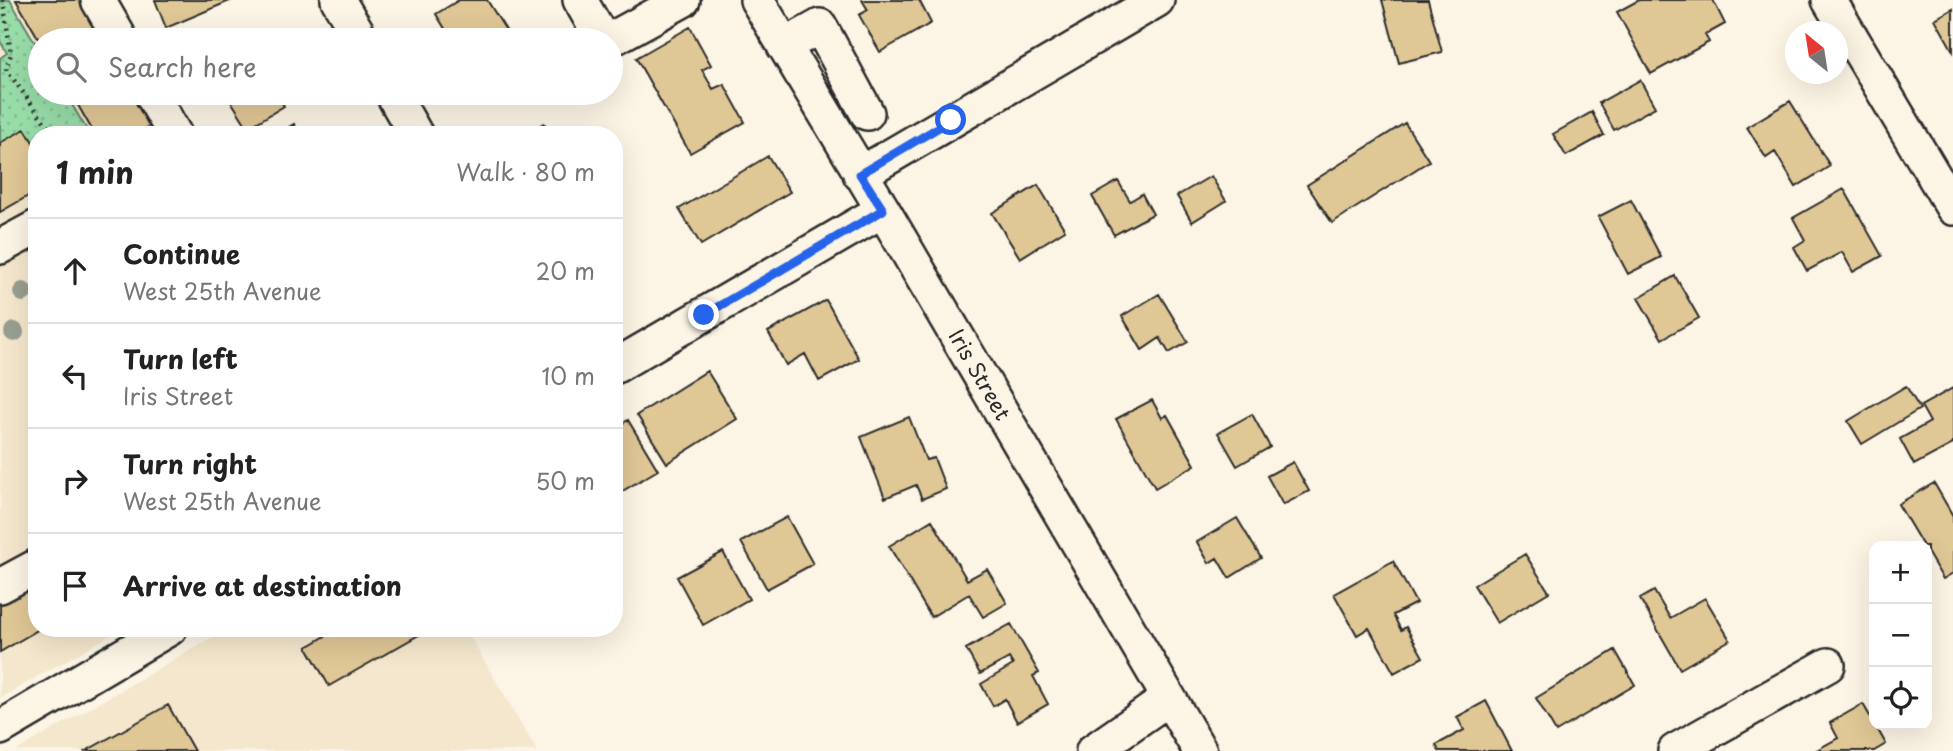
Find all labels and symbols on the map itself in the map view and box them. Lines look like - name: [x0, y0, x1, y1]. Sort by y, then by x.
- north arrow: [1785, 21, 1848, 84]
- route start: [935, 104, 966, 135]
- route end: [688, 299, 719, 330]
- street label: Iris Street: [942, 322, 1020, 426]

